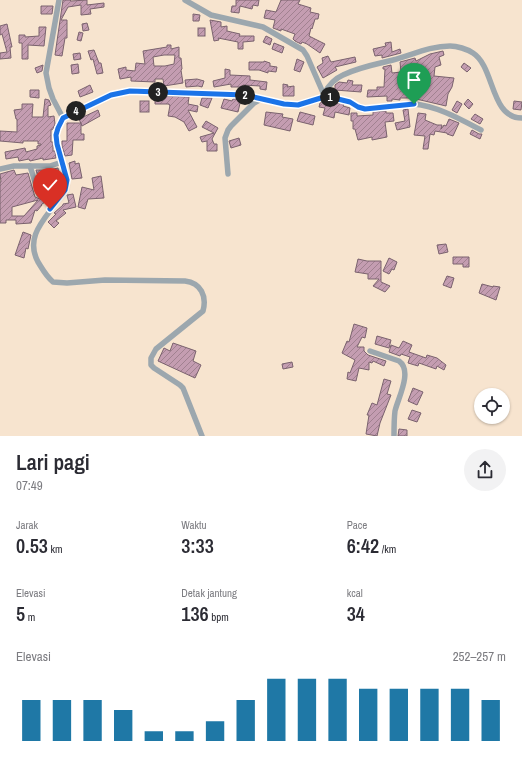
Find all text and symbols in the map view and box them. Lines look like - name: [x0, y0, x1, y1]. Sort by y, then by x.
- pin: [397, 63, 431, 104]
- icon: arrive: [403, 69, 425, 91]
- pin: 3: [148, 82, 168, 102]
- text: 3: [155, 85, 161, 99]
- pin: 2: [235, 85, 255, 105]
- pin: 1: [320, 87, 340, 107]
- text: 2: [242, 88, 248, 102]
- text: 1: [327, 90, 333, 104]
- pin: 4: [66, 101, 86, 121]
- text: 4: [73, 104, 79, 118]
- pin: [33, 168, 67, 209]
- icon: check: [39, 174, 61, 196]
- map controls: [474, 388, 510, 424]
- button: locate: [474, 388, 510, 424]
- text: Lari pagi: [16, 447, 90, 477]
- button: share: [464, 449, 506, 491]
- text: 07:49: [16, 477, 43, 494]
- text: Jarak: [16, 518, 38, 532]
- text: Waktu: [181, 518, 207, 532]
- text: Pace: [347, 518, 367, 532]
- text: 0.53: [16, 532, 48, 559]
- text: 3:33: [181, 532, 214, 559]
- text: 6:42: [347, 532, 379, 559]
- text: km: [48, 542, 62, 556]
- text: /km: [379, 542, 396, 556]
- text: Elevasi: [16, 586, 46, 600]
- text: Detak jantung: [181, 586, 237, 600]
- text: kcal: [347, 586, 363, 600]
- text: 5: [16, 600, 25, 627]
- text: 136: [181, 600, 209, 627]
- text: 34: [347, 600, 365, 627]
- text: m: [25, 610, 35, 624]
- text: bpm: [209, 610, 229, 624]
- text: Elevasi: [16, 648, 51, 665]
- text: 252–257 m: [453, 648, 506, 665]

